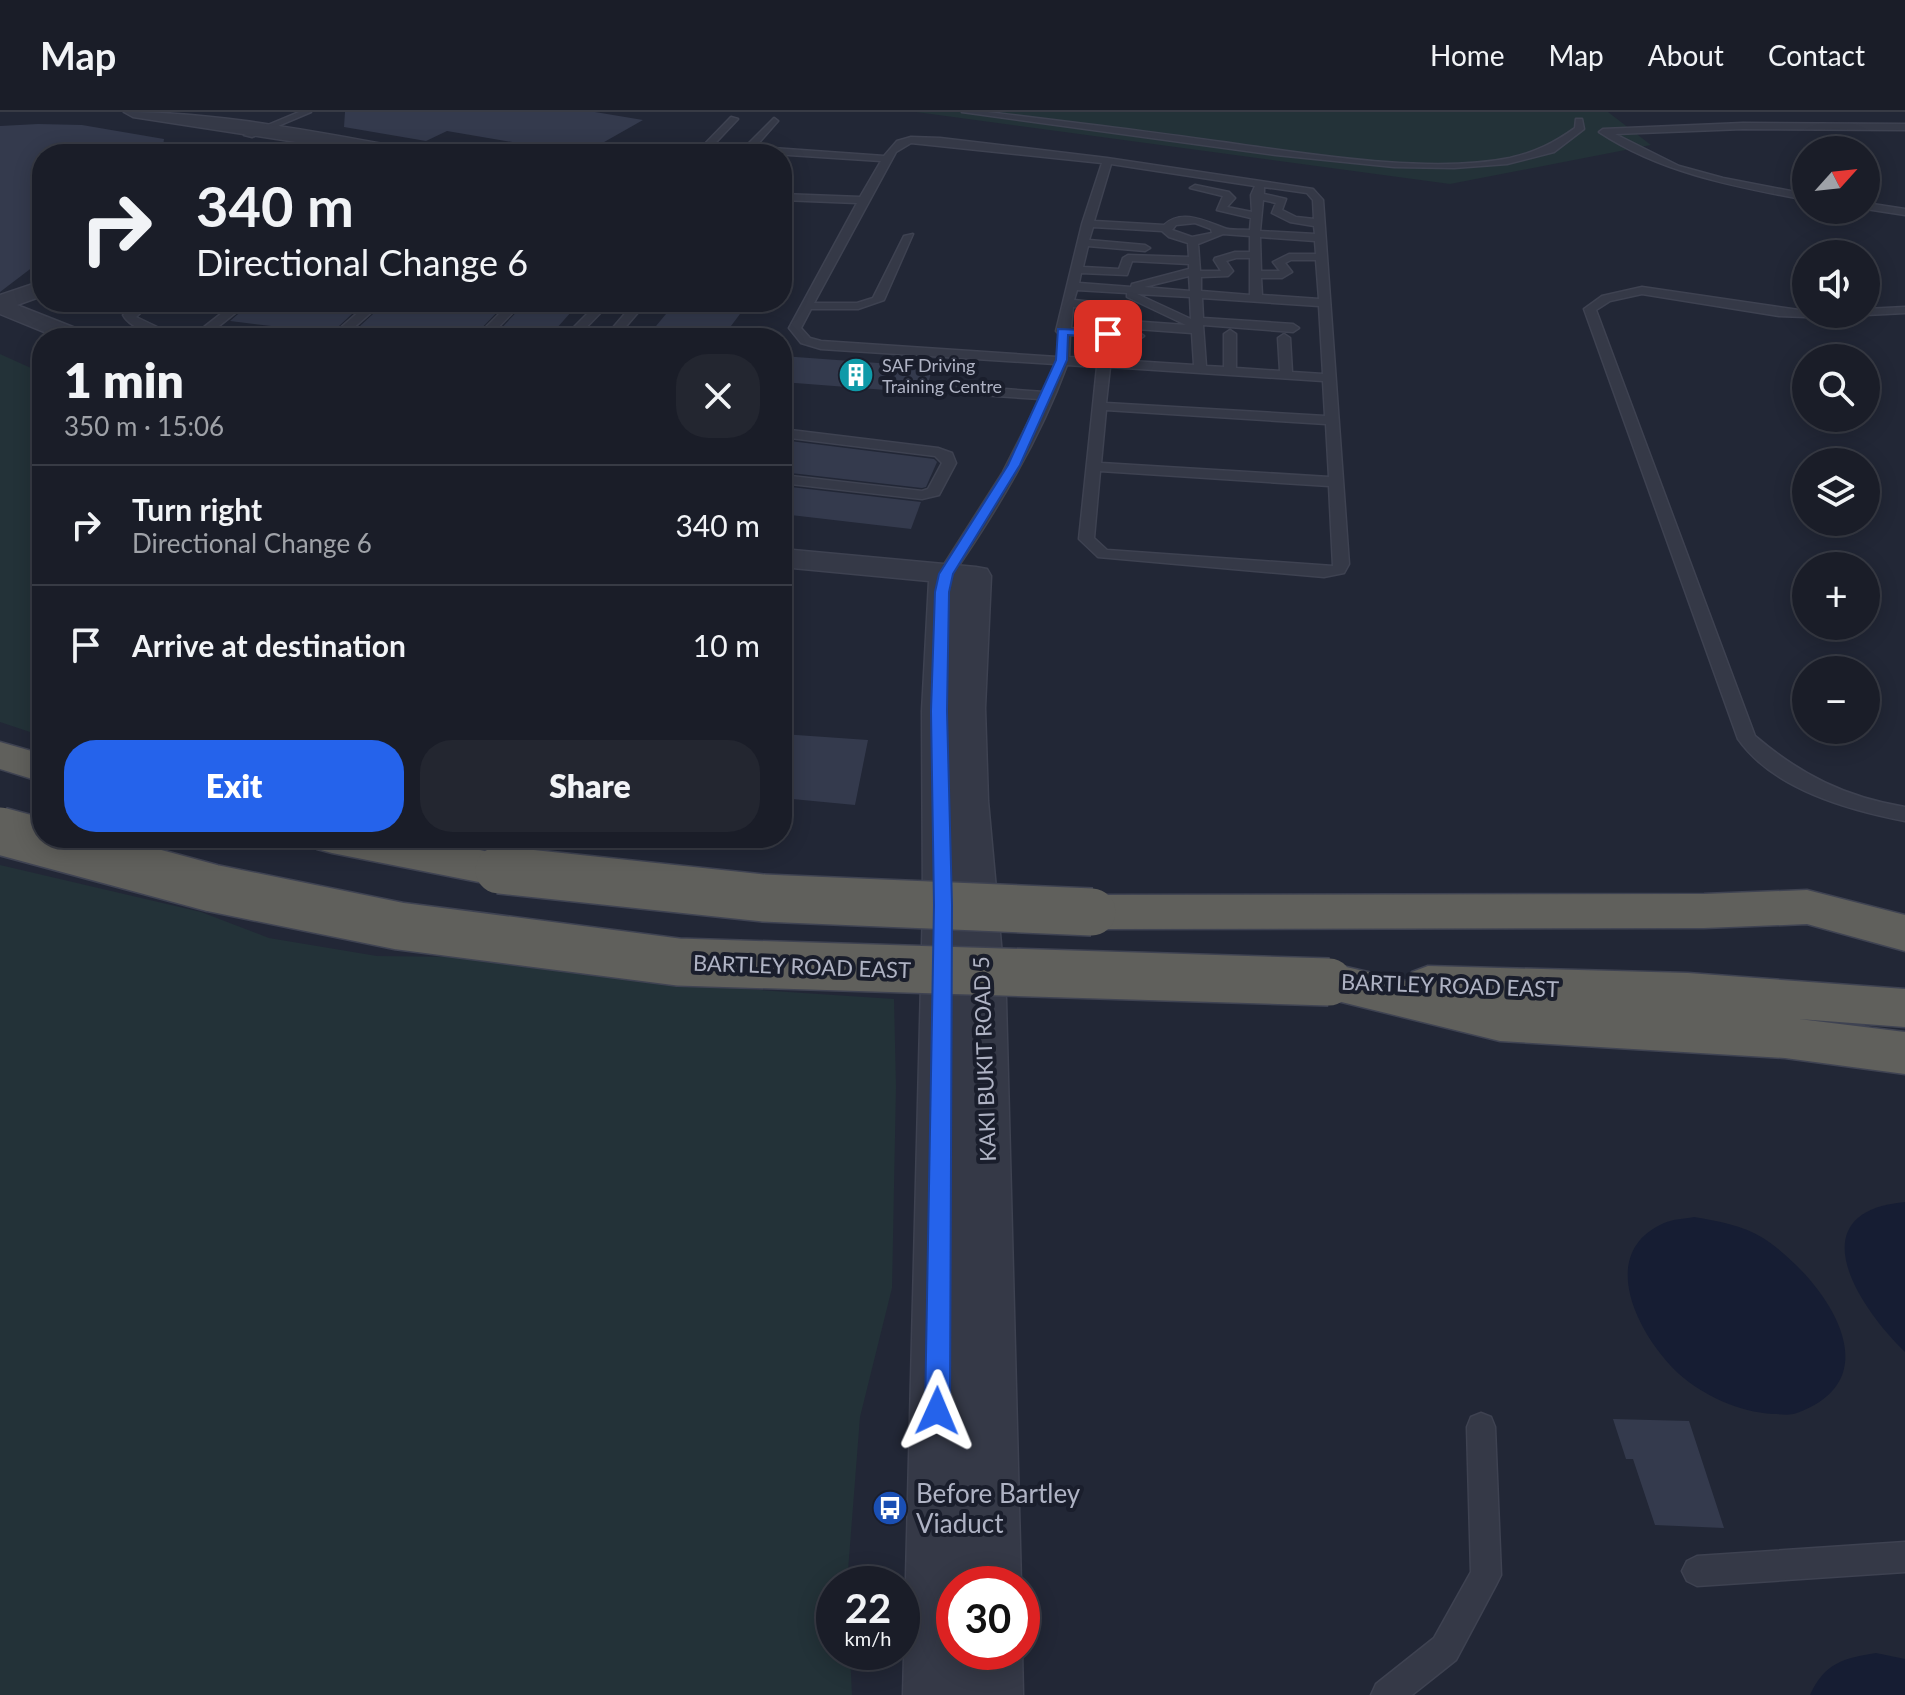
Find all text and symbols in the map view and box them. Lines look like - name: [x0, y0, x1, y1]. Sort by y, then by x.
- text: Map: [40, 32, 116, 78]
- text: Home: [1430, 38, 1505, 72]
- text: Map: [1549, 38, 1604, 72]
- text: About: [1648, 38, 1724, 72]
- text: Contact: [1768, 38, 1865, 72]
- north arrow: [1792, 136, 1880, 224]
- map controls: [1792, 136, 1880, 744]
- text: 340 m: [196, 172, 354, 239]
- icon: right: [64, 176, 168, 280]
- text: Directional Change 6: [196, 240, 528, 284]
- button: sound: [1792, 240, 1880, 328]
- pin: [1074, 300, 1142, 368]
- icon: arrive: [1086, 312, 1130, 356]
- button: search: [1792, 344, 1880, 432]
- text: 1 min: [64, 351, 184, 408]
- button: close: [676, 354, 760, 438]
- place label: SAF Driving Training Centre: [882, 354, 1002, 397]
- building icon: SAF Driving Training Centre: [837, 356, 875, 394]
- text: 350 m · 15:06: [64, 410, 224, 442]
- button: layers: [1792, 448, 1880, 536]
- text: Turn right: [132, 491, 262, 527]
- icon: right: [64, 503, 108, 547]
- text: 340 m: [675, 507, 760, 543]
- text: Directional Change 6: [132, 527, 372, 559]
- button: +: [1792, 552, 1880, 640]
- icon: arrive: [64, 623, 108, 667]
- text: Arrive at destination: [132, 627, 406, 663]
- text: 10 m: [693, 627, 760, 663]
- button: −: [1792, 656, 1880, 744]
- button: Exit: [64, 740, 404, 832]
- button: Share: [420, 740, 760, 832]
- street label: BARTLEY ROAD EAST: [692, 949, 912, 983]
- street label: KAKI BUKIT ROAD 5: [967, 956, 1001, 1162]
- street label: BARTLEY ROAD EAST: [1340, 968, 1560, 1002]
- position arrow: [895, 1369, 979, 1453]
- place label: Before Bartley Viaduct: [916, 1477, 1081, 1539]
- bus stop icon: Before Bartley Viaduct: [871, 1489, 909, 1527]
- speed limit sign: 30: [936, 1566, 1040, 1670]
- text: 22: [845, 1584, 891, 1632]
- text: km/h: [845, 1626, 891, 1650]

